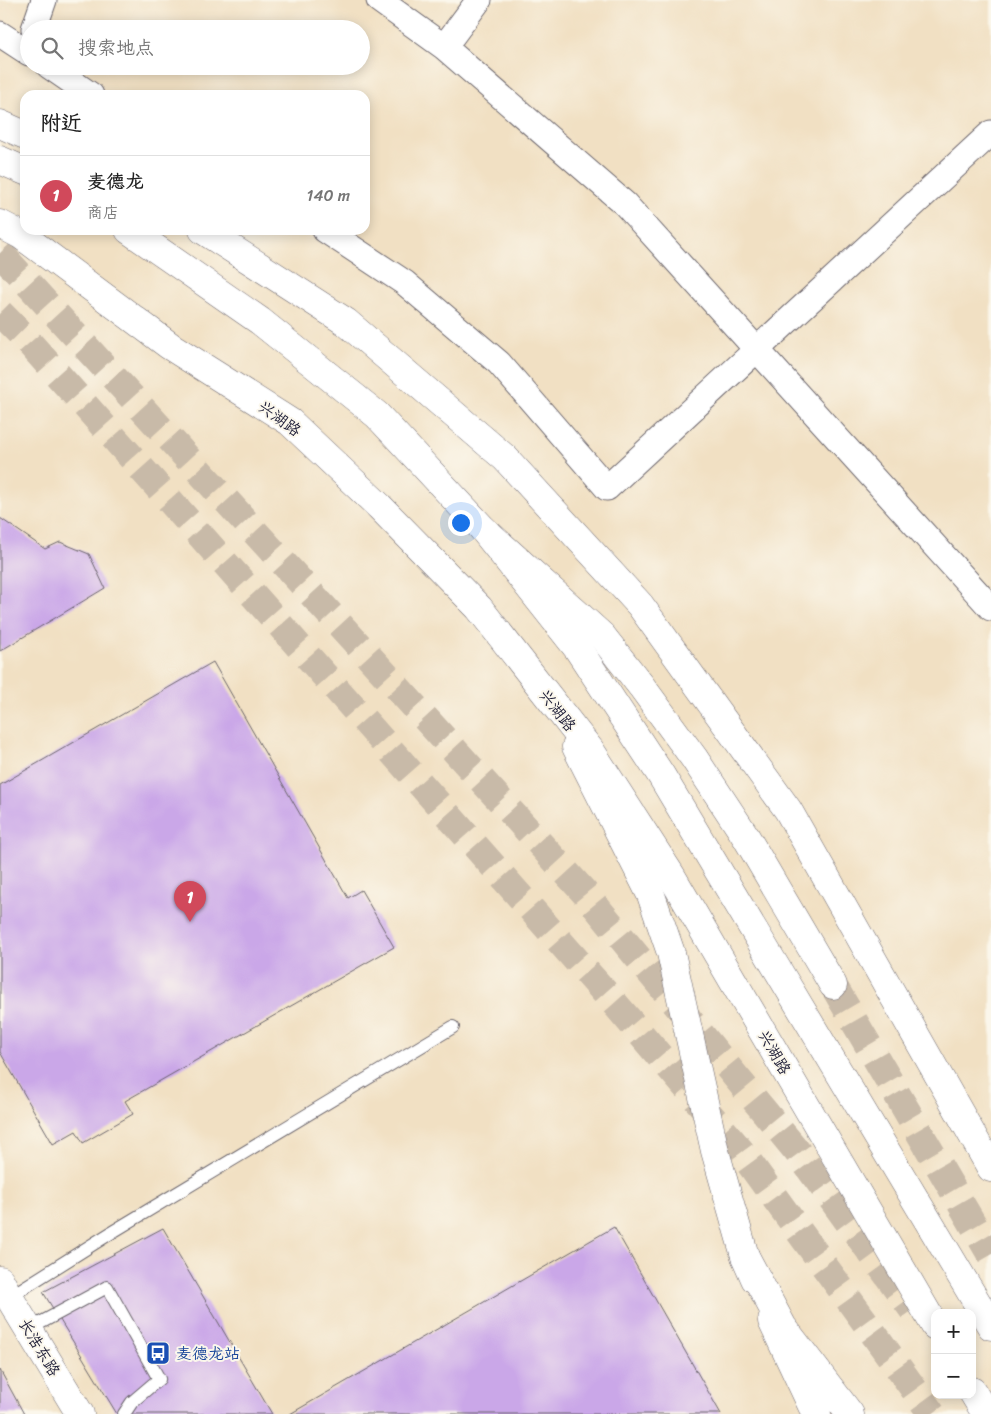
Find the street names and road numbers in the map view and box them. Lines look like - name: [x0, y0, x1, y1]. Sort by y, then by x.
- street label: 兴湖路: [252, 393, 308, 444]
- street label: 兴湖路: [531, 682, 584, 738]
- street label: 兴湖路: [750, 1024, 799, 1080]
- street label: 长浩东路: [11, 1312, 68, 1382]

